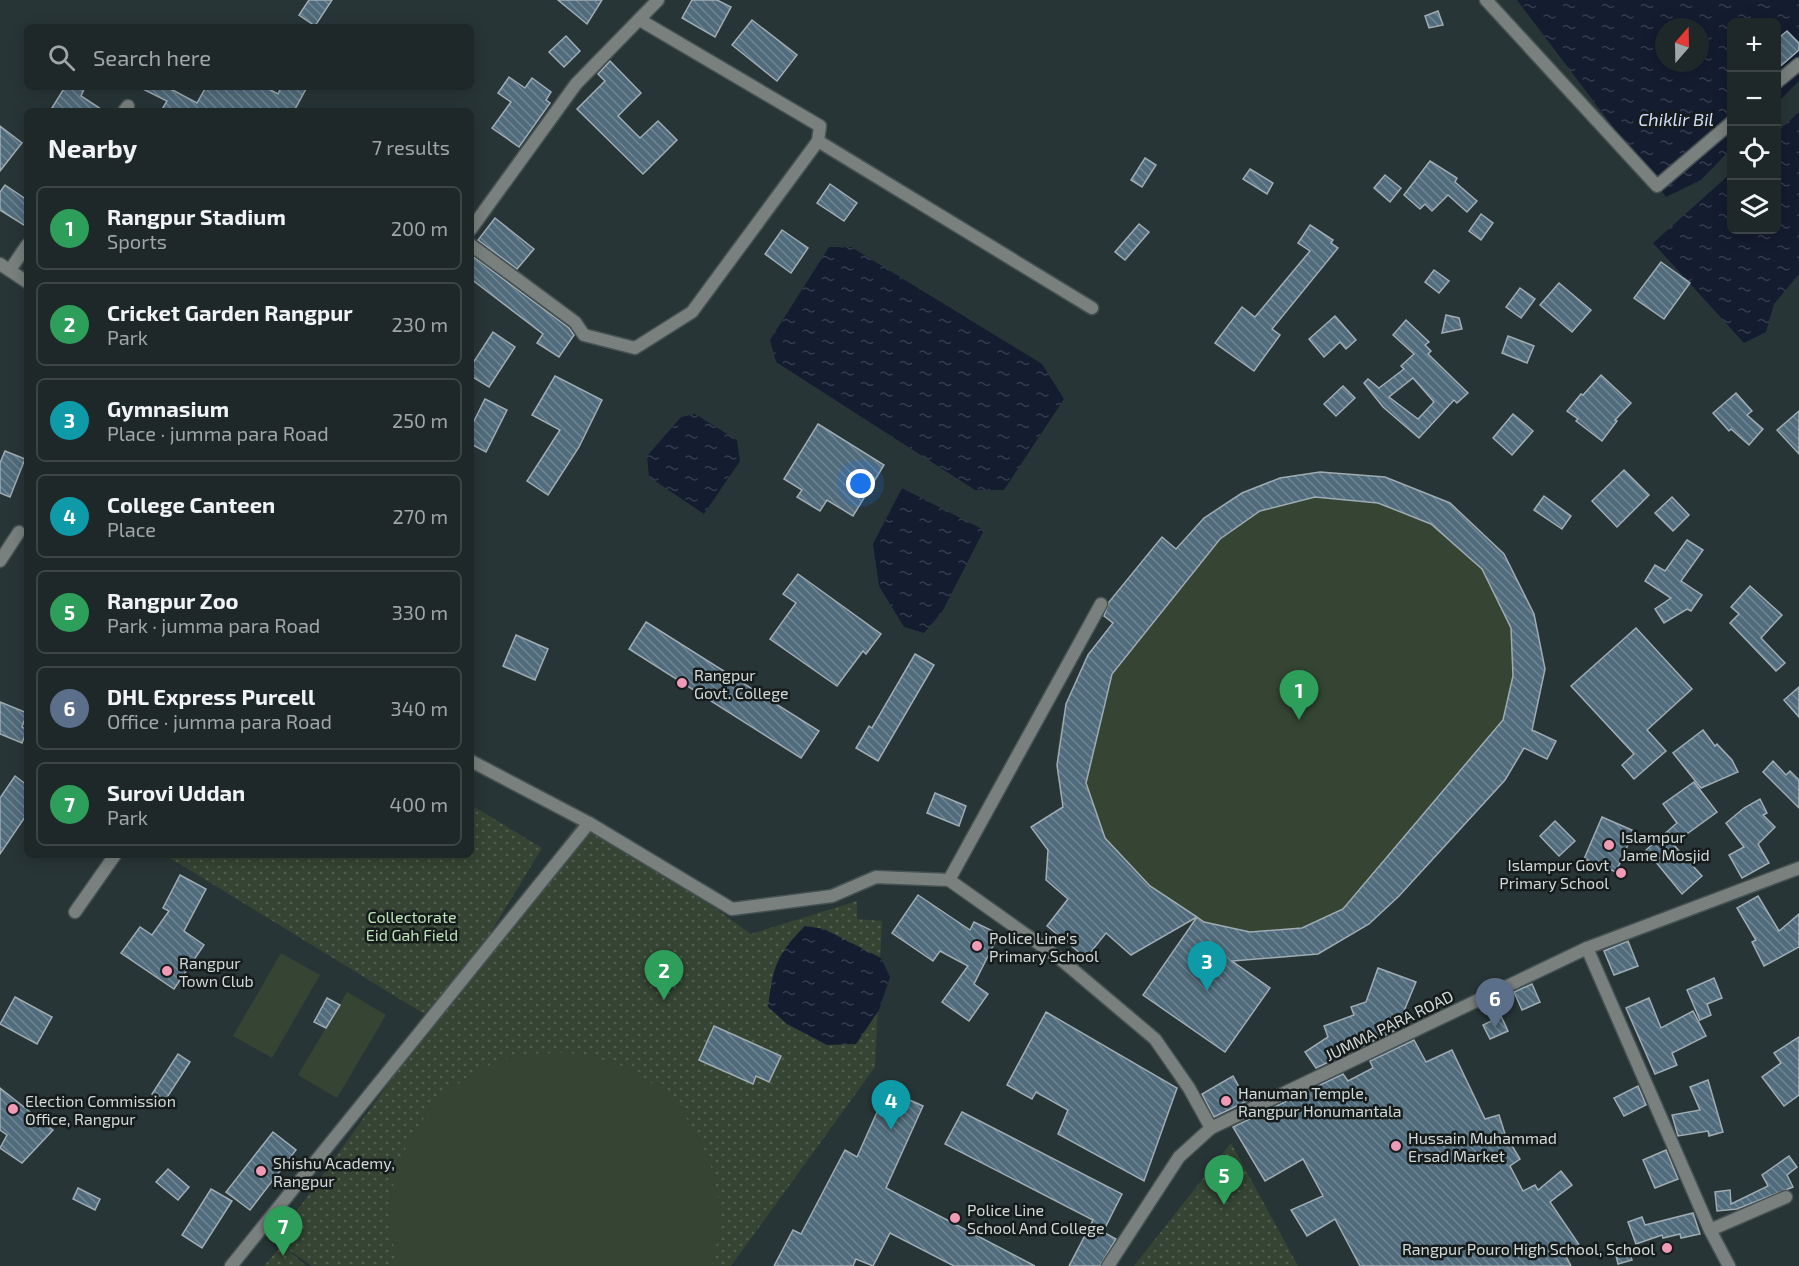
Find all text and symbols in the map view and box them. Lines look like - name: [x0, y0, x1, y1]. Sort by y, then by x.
- north arrow: [1655, 18, 1709, 72]
- map controls: [1727, 18, 1781, 234]
- button: +: [1727, 18, 1781, 72]
- search box: [24, 24, 474, 90]
- icon: search: [45, 41, 78, 74]
- text: Search here: [93, 44, 211, 70]
- button: −: [1727, 72, 1781, 126]
- water label: Chiklir Bil: [1638, 108, 1714, 130]
- button: locate: [1727, 126, 1781, 180]
- text: Nearby: [48, 132, 137, 163]
- text: 7 results: [372, 135, 450, 159]
- button: layers: [1727, 180, 1781, 234]
- text: Rangpur Stadium: [107, 203, 286, 229]
- text: 1: [65, 216, 74, 240]
- text: 200 m: [391, 216, 448, 240]
- text: Sports: [107, 229, 167, 253]
- text: Cricket Garden Rangpur: [107, 299, 353, 325]
- text: 2: [64, 312, 75, 336]
- text: 230 m: [392, 312, 448, 336]
- text: Park: [107, 325, 148, 349]
- text: Gymnasium: [107, 395, 229, 421]
- text: 3: [64, 408, 75, 432]
- text: 250 m: [392, 408, 448, 432]
- text: Place · jumma para Road: [107, 421, 329, 445]
- your location: [846, 469, 875, 498]
- text: College Canteen: [107, 491, 275, 517]
- text: 4: [63, 504, 76, 528]
- text: 270 m: [392, 504, 448, 528]
- text: Place: [107, 517, 156, 541]
- text: Rangpur Zoo: [107, 587, 239, 613]
- text: 5: [64, 600, 75, 624]
- text: 330 m: [392, 600, 448, 624]
- text: Park · jumma para Road: [107, 613, 320, 637]
- place label: Rangpur Govt. College: [694, 665, 789, 702]
- pin: 1: [1280, 670, 1318, 720]
- marker: Rangpur Govt. College: [675, 676, 689, 690]
- text: DHL Express Purcell: [107, 683, 315, 709]
- text: 6: [64, 696, 75, 720]
- text: 340 m: [391, 696, 448, 720]
- text: Office · jumma para Road: [107, 709, 332, 733]
- text: Surovi Uddan: [107, 779, 245, 805]
- text: 7: [64, 792, 75, 816]
- text: 400 m: [390, 792, 448, 816]
- text: Park: [107, 805, 148, 829]
- place label: Islampur Jame Mosjid: [1621, 827, 1710, 865]
- marker: Islampur Jame Mosjid: [1602, 838, 1616, 852]
- place label: Islampur Govt Primary School: [1499, 855, 1609, 892]
- marker: Islampur Govt Primary School: [1614, 866, 1628, 880]
- park label: Collectorate Eid Gah Field: [366, 907, 458, 944]
- place label: Police Line's Primary School: [989, 928, 1099, 965]
- marker: Police Line's Primary School: [970, 939, 984, 953]
- pin: 3: [1188, 942, 1226, 991]
- pin: 2: [644, 950, 684, 1000]
- place label: Rangpur Town Club: [179, 953, 254, 990]
- marker: Rangpur Town Club: [160, 964, 174, 978]
- pin: 6: [1476, 978, 1514, 1028]
- street label: JUMMA PARA ROAD: [1322, 986, 1456, 1064]
- pin: 4: [872, 1080, 910, 1130]
- place label: Hanuman Temple, Rangpur Honumantala: [1238, 1083, 1402, 1120]
- place label: Election Commission Office, Rangpur: [25, 1091, 176, 1128]
- marker: Hanuman Temple, Rangpur Honumantala: [1219, 1094, 1233, 1108]
- marker: Election Commission Office, Rangpur: [6, 1102, 20, 1116]
- place label: Hussain Muhammad Ersad Market: [1408, 1128, 1557, 1165]
- marker: Hussain Muhammad Ersad Market: [1389, 1139, 1403, 1153]
- place label: Shishu Academy, Rangpur: [273, 1153, 395, 1190]
- pin: 5: [1204, 1156, 1244, 1205]
- marker: Shishu Academy, Rangpur: [254, 1164, 268, 1178]
- place label: Police Line School And College: [967, 1200, 1105, 1237]
- pin: 7: [264, 1206, 302, 1256]
- marker: Police Line School And College: [948, 1211, 962, 1225]
- place label: Rangpur Pouro High School, School: [1402, 1239, 1655, 1258]
- marker: Rangpur Pouro High School, School: [1660, 1241, 1674, 1255]

